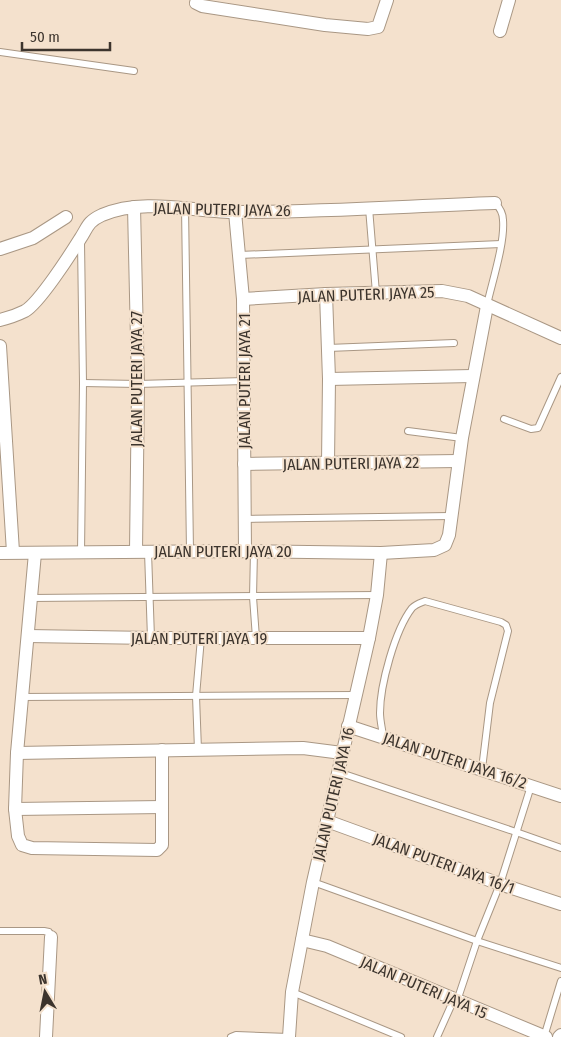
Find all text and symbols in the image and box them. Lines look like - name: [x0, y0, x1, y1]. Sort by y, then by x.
- scale bar: [22, 20, 110, 52]
- text: 50 m: [30, 28, 60, 46]
- street label: JALAN PUTERI JAYA 26: [153, 199, 291, 220]
- street label: JALAN PUTERI JAYA 25: [297, 283, 435, 306]
- street label: JALAN PUTERI JAYA 27: [127, 311, 146, 447]
- street label: JALAN PUTERI JAYA 21: [235, 313, 254, 449]
- street label: JALAN PUTERI JAYA 22: [283, 453, 419, 474]
- street label: JALAN PUTERI JAYA 20: [154, 542, 292, 561]
- street label: JALAN PUTERI JAYA 19: [131, 629, 267, 648]
- street label: JALAN PUTERI JAYA 16: [309, 725, 358, 863]
- street label: JALAN PUTERI JAYA 16/2: [380, 728, 529, 793]
- street label: JALAN PUTERI JAYA 16/1: [371, 829, 517, 898]
- street label: JALAN PUTERI JAYA 15: [357, 952, 490, 1023]
- north arrow: [20, 967, 70, 1017]
- text: N: [37, 971, 48, 989]

